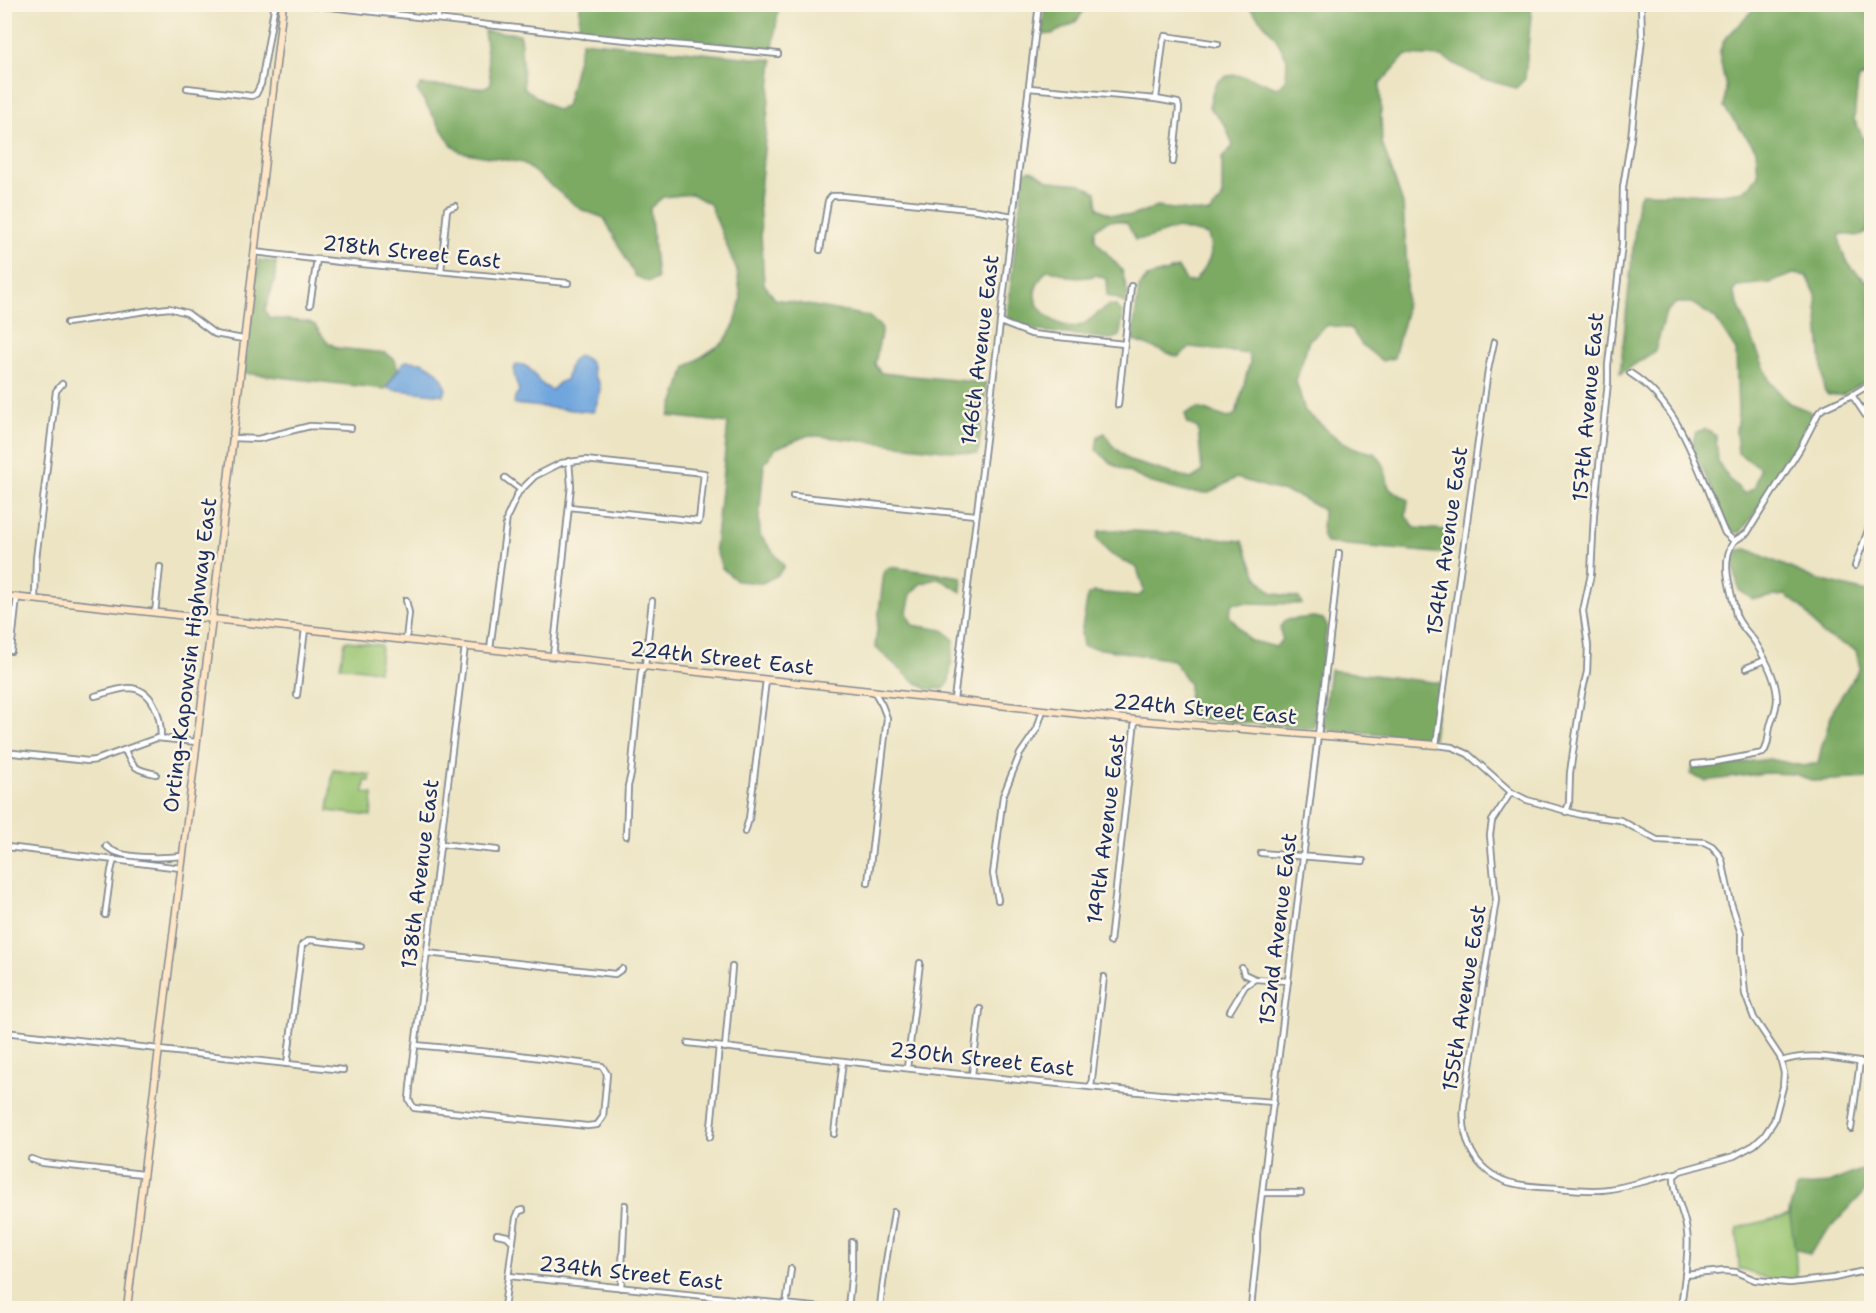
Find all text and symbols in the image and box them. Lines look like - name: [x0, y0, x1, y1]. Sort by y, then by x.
- street label: 218th Street East: [321, 229, 503, 275]
- street label: 146th Avenue East: [954, 253, 1006, 447]
- street label: 157th Avenue East: [1566, 311, 1610, 503]
- street label: 154th Avenue East: [1420, 445, 1474, 637]
- street label: Orting-Kapowsin Highway East: [157, 496, 223, 814]
- street label: 224th Street East: [629, 634, 815, 682]
- street label: 224th Street East: [1112, 687, 1298, 731]
- street label: 149th Avenue East: [1080, 732, 1132, 926]
- street label: 138th Avenue East: [394, 777, 446, 971]
- street label: 152nd Avenue East: [1252, 831, 1304, 1027]
- street label: 155th Avenue East: [1435, 903, 1493, 1093]
- street label: 230th Street East: [888, 1035, 1076, 1083]
- street label: 234th Street East: [538, 1249, 724, 1297]

